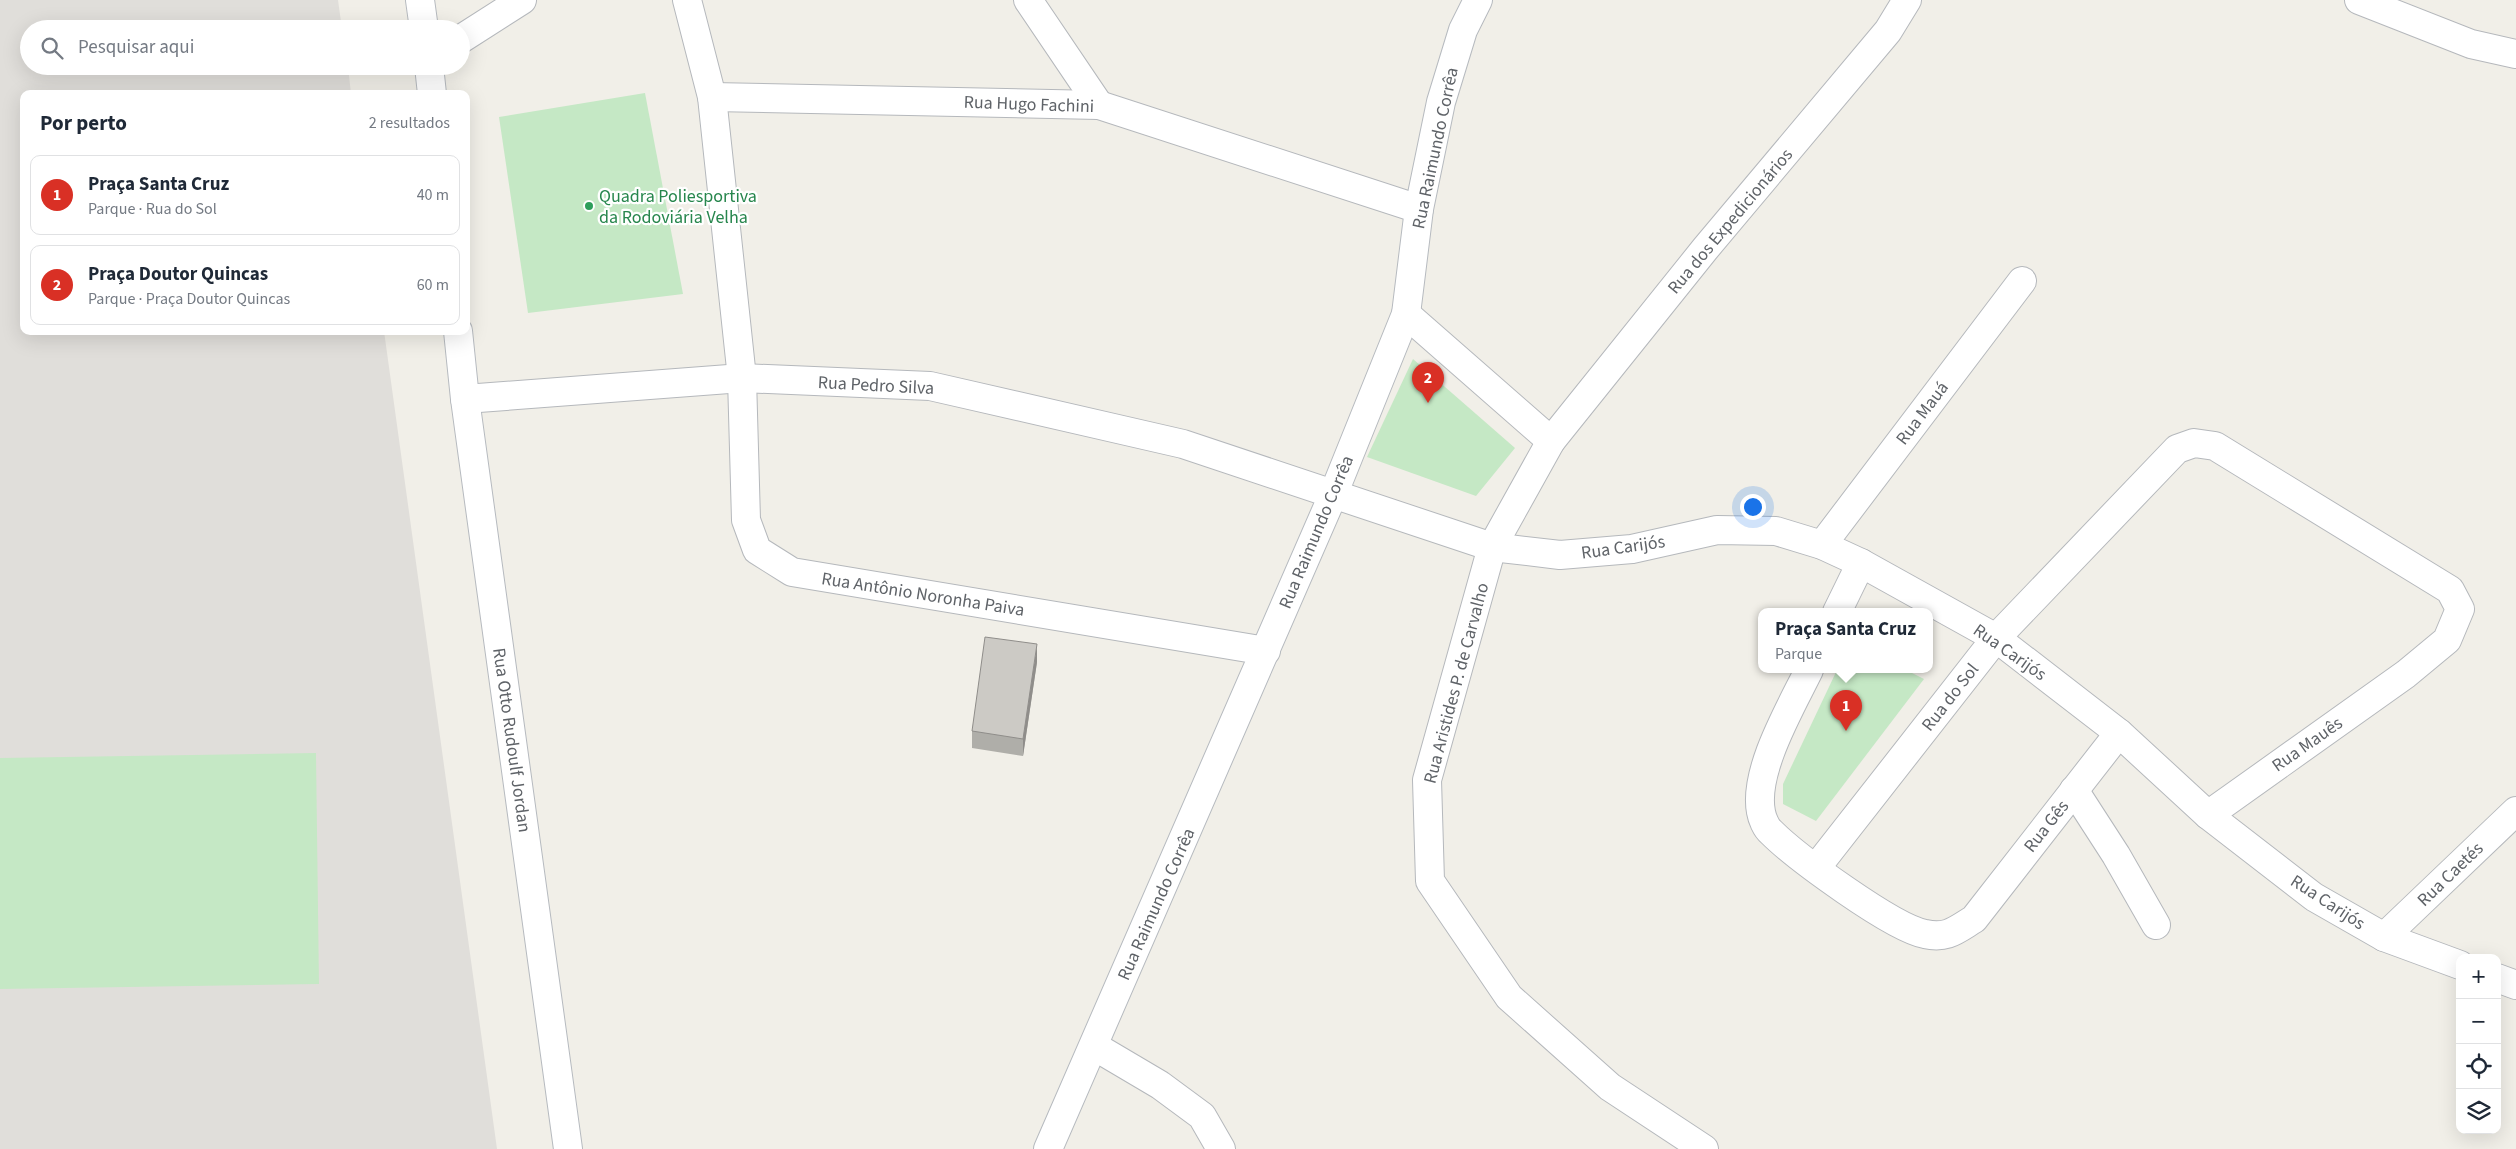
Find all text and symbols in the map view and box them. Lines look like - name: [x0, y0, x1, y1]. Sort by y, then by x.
- search box: [20, 20, 470, 75]
- icon: search: [38, 34, 66, 62]
- text: Pesquisar aqui: [78, 34, 194, 61]
- street label: Rua Raimundo Corrêa: [1406, 65, 1465, 231]
- street label: Rua Hugo Fachini: [963, 90, 1095, 119]
- text: Por perto: [40, 108, 127, 138]
- text: 2 resultados: [369, 112, 450, 134]
- street label: Rua dos Expedicionários: [1662, 143, 1799, 299]
- text: Praça Santa Cruz: [88, 171, 229, 198]
- text: 1: [53, 184, 61, 206]
- text: 40 m: [417, 184, 449, 206]
- place label: Quadra Poliesportiva da Rodoviária Velha: [599, 184, 757, 230]
- text: Parque · Rua do Sol: [88, 198, 217, 220]
- marker: Quadra Poliesportiva da Rodoviária Velha: [583, 200, 595, 212]
- text: Praça Doutor Quincas: [88, 261, 268, 288]
- text: 2: [53, 274, 61, 296]
- text: 60 m: [417, 274, 449, 296]
- text: Parque · Praça Doutor Quincas: [88, 288, 290, 310]
- pin: 2: [1412, 362, 1444, 403]
- street label: Rua Pedro Silva: [817, 370, 935, 401]
- street label: Rua Mauá: [1890, 376, 1955, 450]
- street label: Rua Raimundo Corrêa: [1273, 452, 1360, 613]
- your location: [1740, 494, 1766, 520]
- street label: Rua Carijós: [1580, 529, 1667, 566]
- street label: Rua Antônio Noronha Paiva: [820, 566, 1026, 623]
- street label: Rua Aristides P. de Carvalho: [1418, 580, 1495, 786]
- popup: [1758, 608, 1933, 673]
- text: Praça Santa Cruz: [1775, 616, 1916, 643]
- street label: Rua Carijós: [1968, 618, 2051, 687]
- text: Parque: [1775, 643, 1822, 665]
- street label: Rua Otto Rudoulf Jordan: [486, 646, 537, 834]
- street label: Rua do Sol: [1916, 658, 1985, 737]
- pin: 1: [1830, 690, 1862, 731]
- street label: Rua Mauês: [2267, 711, 2348, 778]
- street label: Rua Gês: [2018, 795, 2075, 858]
- street label: Rua Raimundo Corrêa: [1112, 824, 1201, 984]
- street label: Rua Caetés: [2412, 836, 2489, 912]
- street label: Rua Carijós: [2286, 869, 2370, 936]
- map controls: [2456, 954, 2501, 1134]
- button: +: [2456, 954, 2501, 999]
- button: −: [2456, 999, 2501, 1044]
- button: locate: [2456, 1044, 2501, 1089]
- button: layers: [2456, 1089, 2501, 1134]

